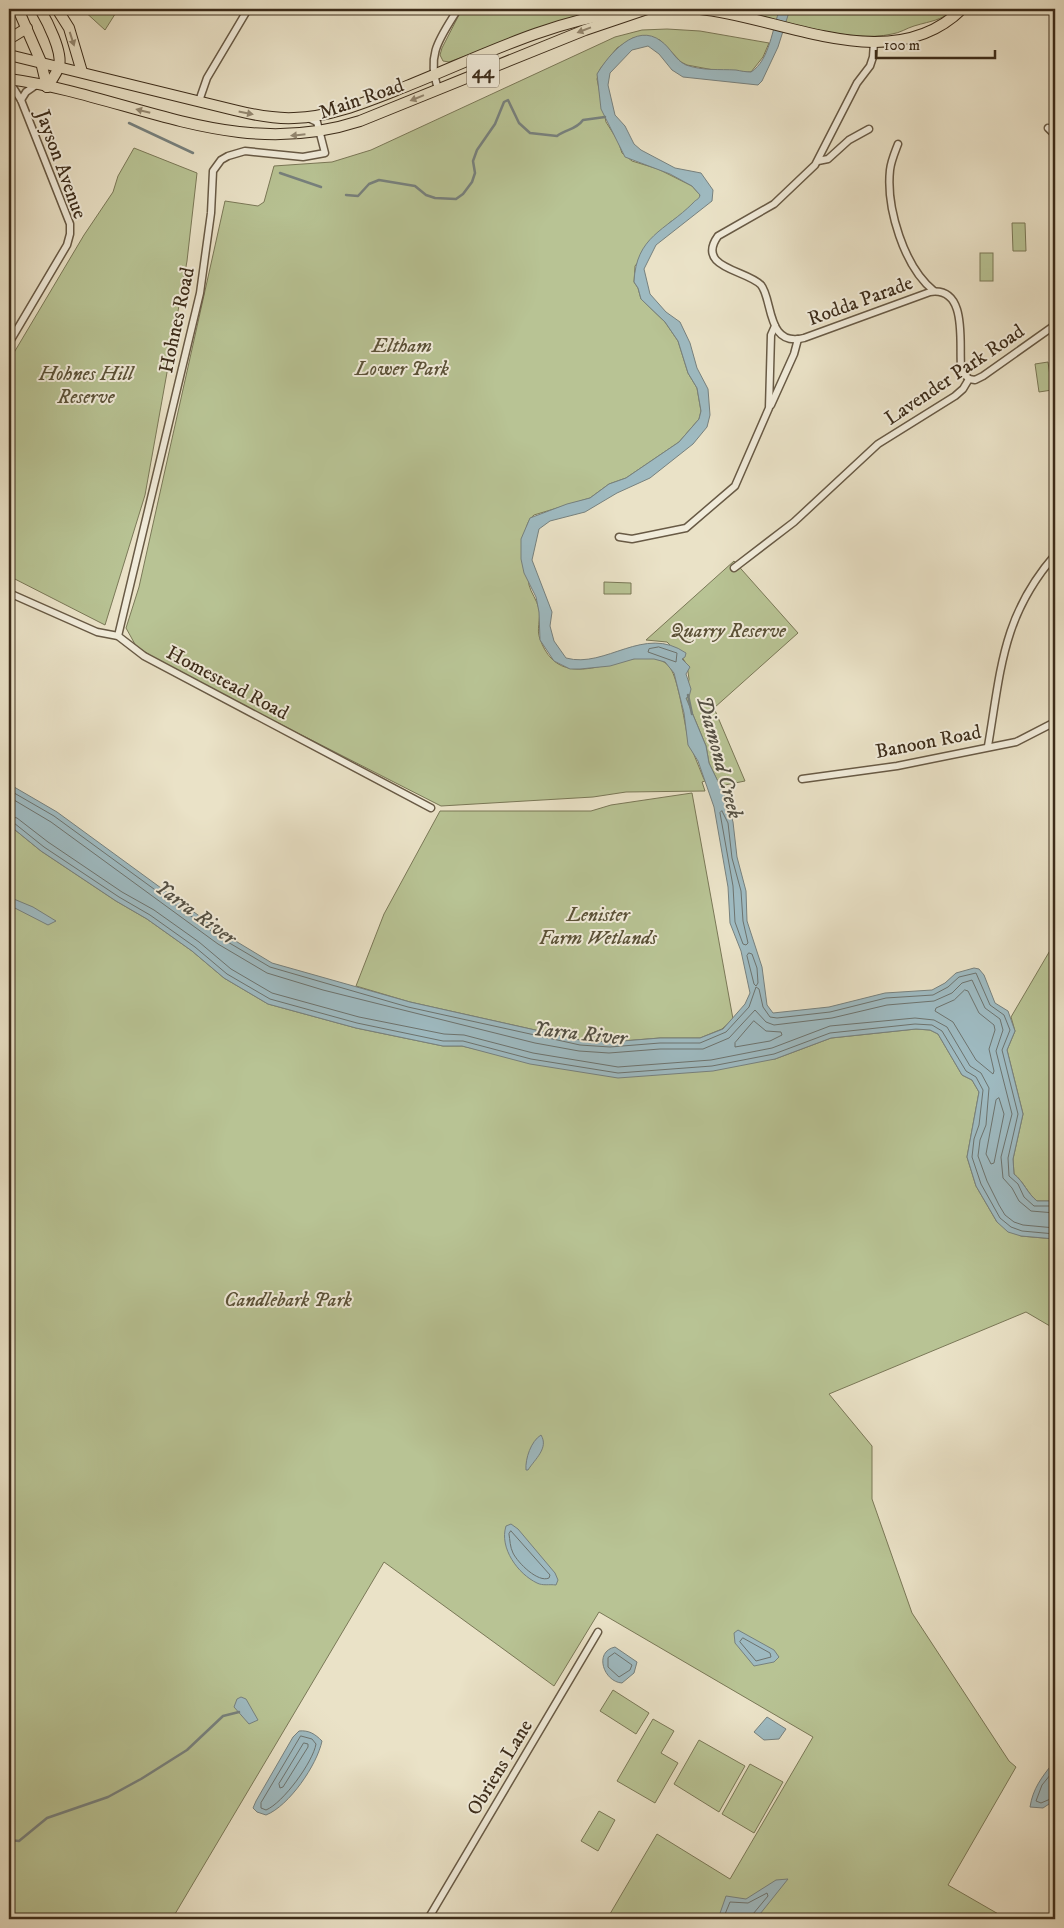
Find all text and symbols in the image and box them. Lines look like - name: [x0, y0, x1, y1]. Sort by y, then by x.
- one-way arrow: [576, 26, 591, 34]
- scale bar: [876, 28, 995, 60]
- one-way arrow: [69, 32, 77, 47]
- text: 100 m: [884, 36, 920, 55]
- road number: 44: [467, 54, 499, 88]
- street label: Main Road: [316, 73, 407, 126]
- one-way arrow: [410, 94, 424, 102]
- street label: Jayson Avenue: [29, 105, 92, 222]
- one-way arrow: [136, 107, 151, 115]
- one-way arrow: [238, 109, 253, 117]
- one-way arrow: [290, 131, 306, 139]
- street label: Hohnes Road: [154, 265, 201, 376]
- street label: Rodda Parade: [805, 271, 916, 332]
- street label: Lavender Park Road: [880, 319, 1030, 431]
- park label: Eltham Lower Park: [354, 334, 450, 382]
- park label: Hohnes Hill Reserve: [38, 362, 135, 410]
- park label: Quarry Reserve: [670, 619, 787, 644]
- street label: Homestead Road: [162, 641, 293, 726]
- water label: Diamond Creek: [690, 693, 748, 822]
- street label: Banoon Road: [873, 720, 983, 765]
- water label: Yarra River: [150, 875, 242, 952]
- park label: Lenister Farm Wetlands: [539, 903, 658, 951]
- water label: Yarra River: [532, 1016, 629, 1052]
- park label: Candlebark Park: [224, 1288, 353, 1313]
- street label: Obriens Lane: [462, 1715, 539, 1820]

